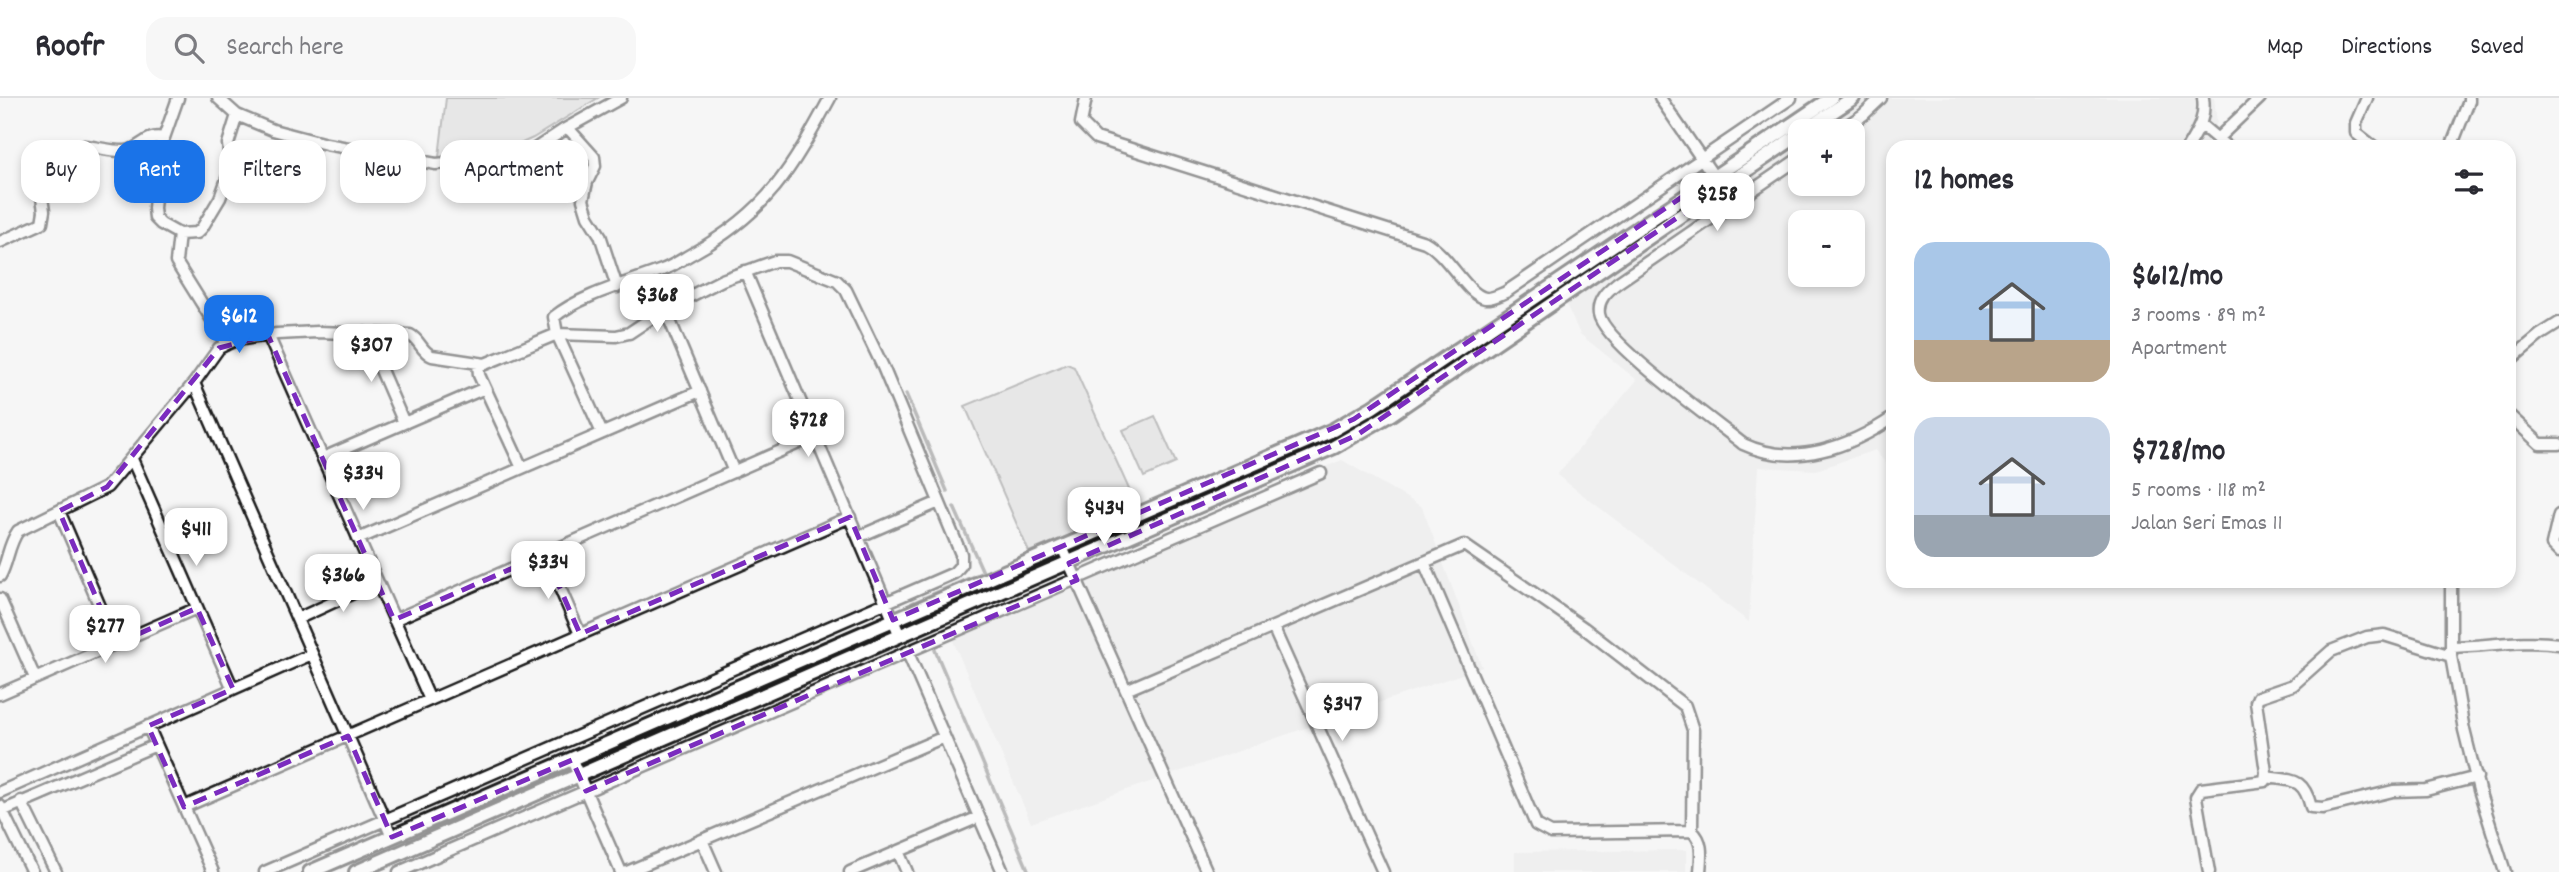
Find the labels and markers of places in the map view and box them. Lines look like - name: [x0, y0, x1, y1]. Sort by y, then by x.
- pin: $258: [1676, 174, 1758, 233]
- pin: $368: [616, 274, 698, 334]
- pin: $612: [198, 296, 280, 355]
- pin: $307: [330, 324, 412, 384]
- pin: $728: [767, 400, 849, 459]
- pin: $334: [322, 452, 404, 512]
- pin: $434: [1063, 488, 1145, 547]
- pin: $411: [155, 508, 237, 568]
- pin: $334: [507, 542, 589, 601]
- pin: $366: [302, 554, 384, 614]
- pin: $277: [64, 606, 146, 665]
- pin: $347: [1301, 684, 1383, 743]

